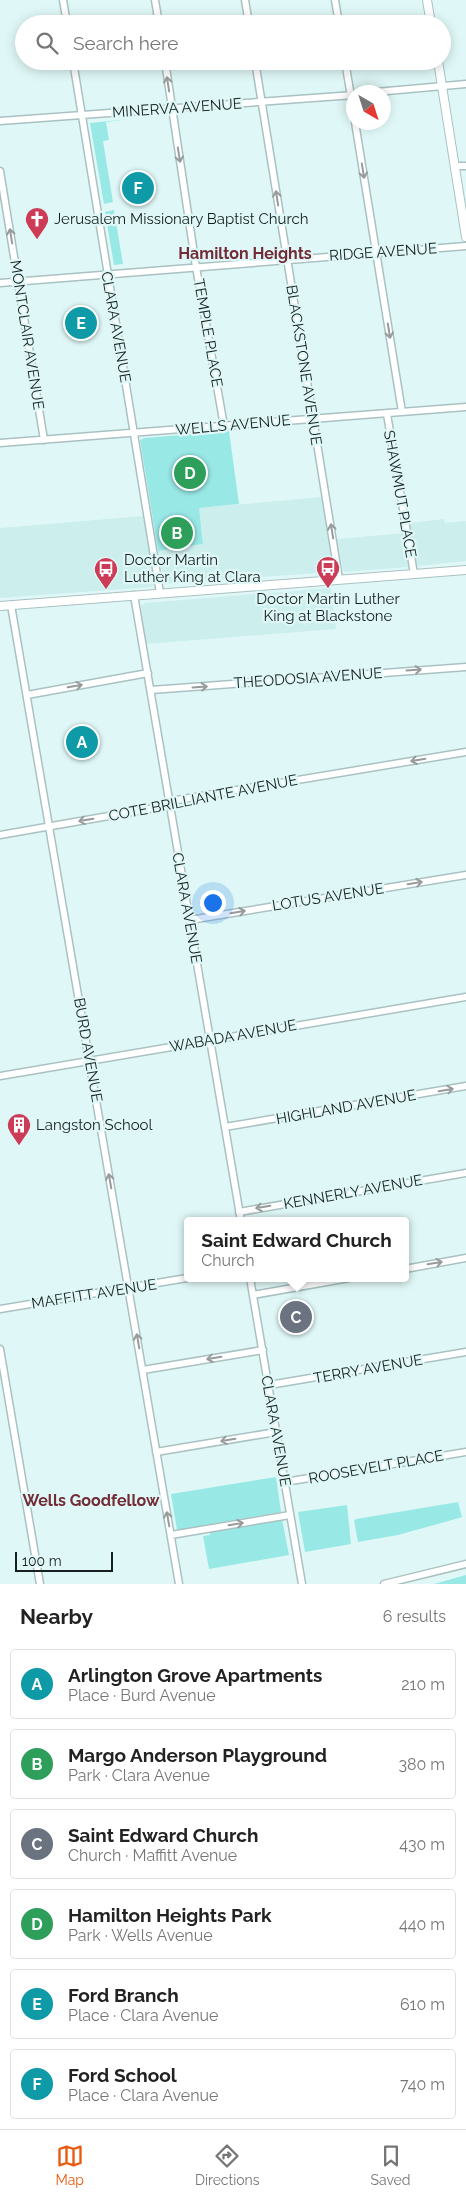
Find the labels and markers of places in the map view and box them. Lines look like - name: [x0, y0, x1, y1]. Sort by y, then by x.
- pin: F: [122, 169, 154, 207]
- church icon: Jerusalem Missionary Baptist Church: [24, 206, 50, 240]
- place label: Jerusalem Missionary Baptist Church: [54, 210, 308, 228]
- pin: E: [65, 304, 97, 342]
- pin: D: [174, 454, 206, 492]
- pin: B: [161, 514, 193, 552]
- place label: Doctor Martin Luther King at Clara: [124, 551, 261, 586]
- bus stop icon: Doctor Martin Luther King at Blackstone: [315, 555, 341, 589]
- bus stop icon: Doctor Martin Luther King at Clara: [93, 556, 119, 590]
- place label: Doctor Martin Luther King at Blackstone: [256, 590, 400, 625]
- pin: A: [66, 723, 98, 761]
- building icon: Langston School: [6, 1112, 32, 1146]
- place label: Langston School: [36, 1116, 154, 1134]
- pin: C: [280, 1298, 312, 1336]

